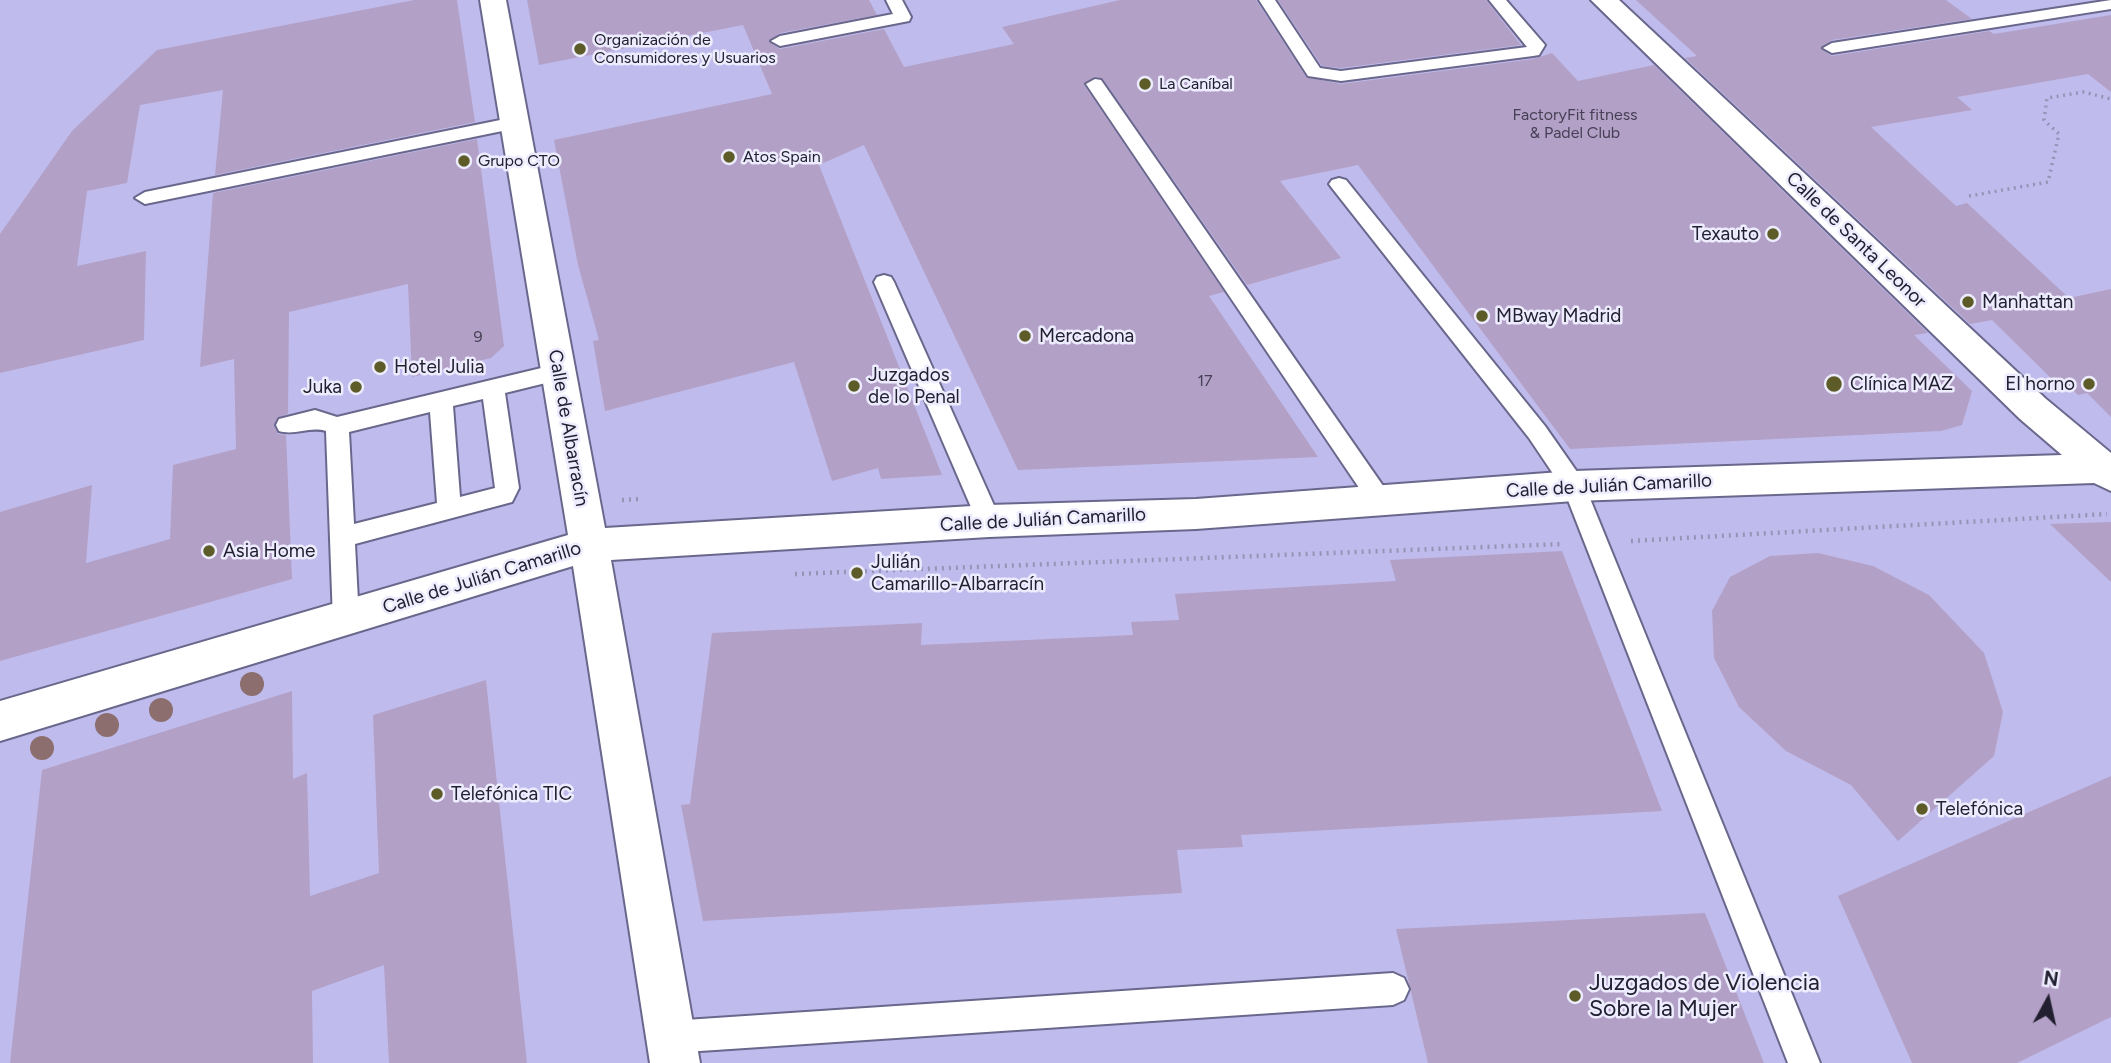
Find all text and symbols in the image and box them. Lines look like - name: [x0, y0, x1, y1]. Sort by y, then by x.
- place label: Organización de Consumidores y Usuarios: [594, 30, 776, 68]
- marker: Organización de Consumidores y Usuarios: [572, 41, 588, 57]
- place label: La Caníbal: [1159, 74, 1233, 94]
- marker: La Caníbal: [1137, 76, 1153, 92]
- house number: FactoryFit fitness & Padel Club: [1512, 105, 1638, 143]
- place label: Atos Spain: [743, 147, 821, 167]
- marker: Atos Spain: [721, 149, 737, 165]
- place label: Grupo CTO: [478, 151, 560, 171]
- marker: Grupo CTO: [456, 153, 472, 169]
- street label: Calle de Santa Leonor: [1781, 167, 1931, 313]
- place label: Texauto: [1692, 223, 1759, 245]
- marker: Texauto: [1765, 226, 1781, 242]
- place label: Manhattan: [1982, 291, 2073, 313]
- marker: Manhattan: [1960, 294, 1976, 310]
- place label: MBway Madrid: [1496, 305, 1621, 327]
- marker: MBway Madrid: [1474, 308, 1490, 324]
- place label: Mercadona: [1039, 325, 1134, 347]
- house number: 9: [473, 327, 483, 347]
- marker: Mercadona: [1017, 328, 1033, 344]
- street label: Calle de Albarracín: [543, 348, 593, 508]
- place label: Hotel Julia: [394, 356, 484, 378]
- marker: Hotel Julia: [372, 359, 388, 375]
- place label: Juzgados de lo Penal: [868, 364, 960, 408]
- house number: 17: [1197, 371, 1213, 391]
- place label: Clínica MAZ: [1850, 373, 1953, 395]
- place label: El horno: [2005, 373, 2075, 395]
- marker: Clínica MAZ: [1824, 374, 1844, 394]
- place label: Juka: [303, 376, 342, 398]
- marker: El horno: [2081, 376, 2097, 392]
- marker: Juzgados de lo Penal: [846, 378, 862, 394]
- marker: Juka: [348, 379, 364, 395]
- street label: Calle de Julián Camarillo: [1505, 469, 1713, 503]
- street label: Calle de Julián Camarillo: [939, 503, 1147, 537]
- street label: Calle de Julián Camarillo: [380, 537, 584, 619]
- place label: Asia Home: [223, 540, 315, 562]
- marker: Asia Home: [201, 543, 217, 559]
- place label: Julián Camarillo-Albarracín: [871, 551, 1044, 595]
- marker: Julián Camarillo-Albarracín: [849, 565, 865, 581]
- place label: Telefónica TIC: [451, 783, 572, 805]
- marker: Telefónica TIC: [429, 786, 445, 802]
- place label: Telefónica: [1936, 798, 2023, 820]
- marker: Telefónica: [1914, 801, 1930, 817]
- north arrow: [2013, 965, 2083, 1035]
- text: N: [2042, 966, 2060, 991]
- place label: Juzgados de Violencia Sobre la Mujer: [1589, 969, 1820, 1023]
- marker: Juzgados de Violencia Sobre la Mujer: [1567, 988, 1583, 1004]

